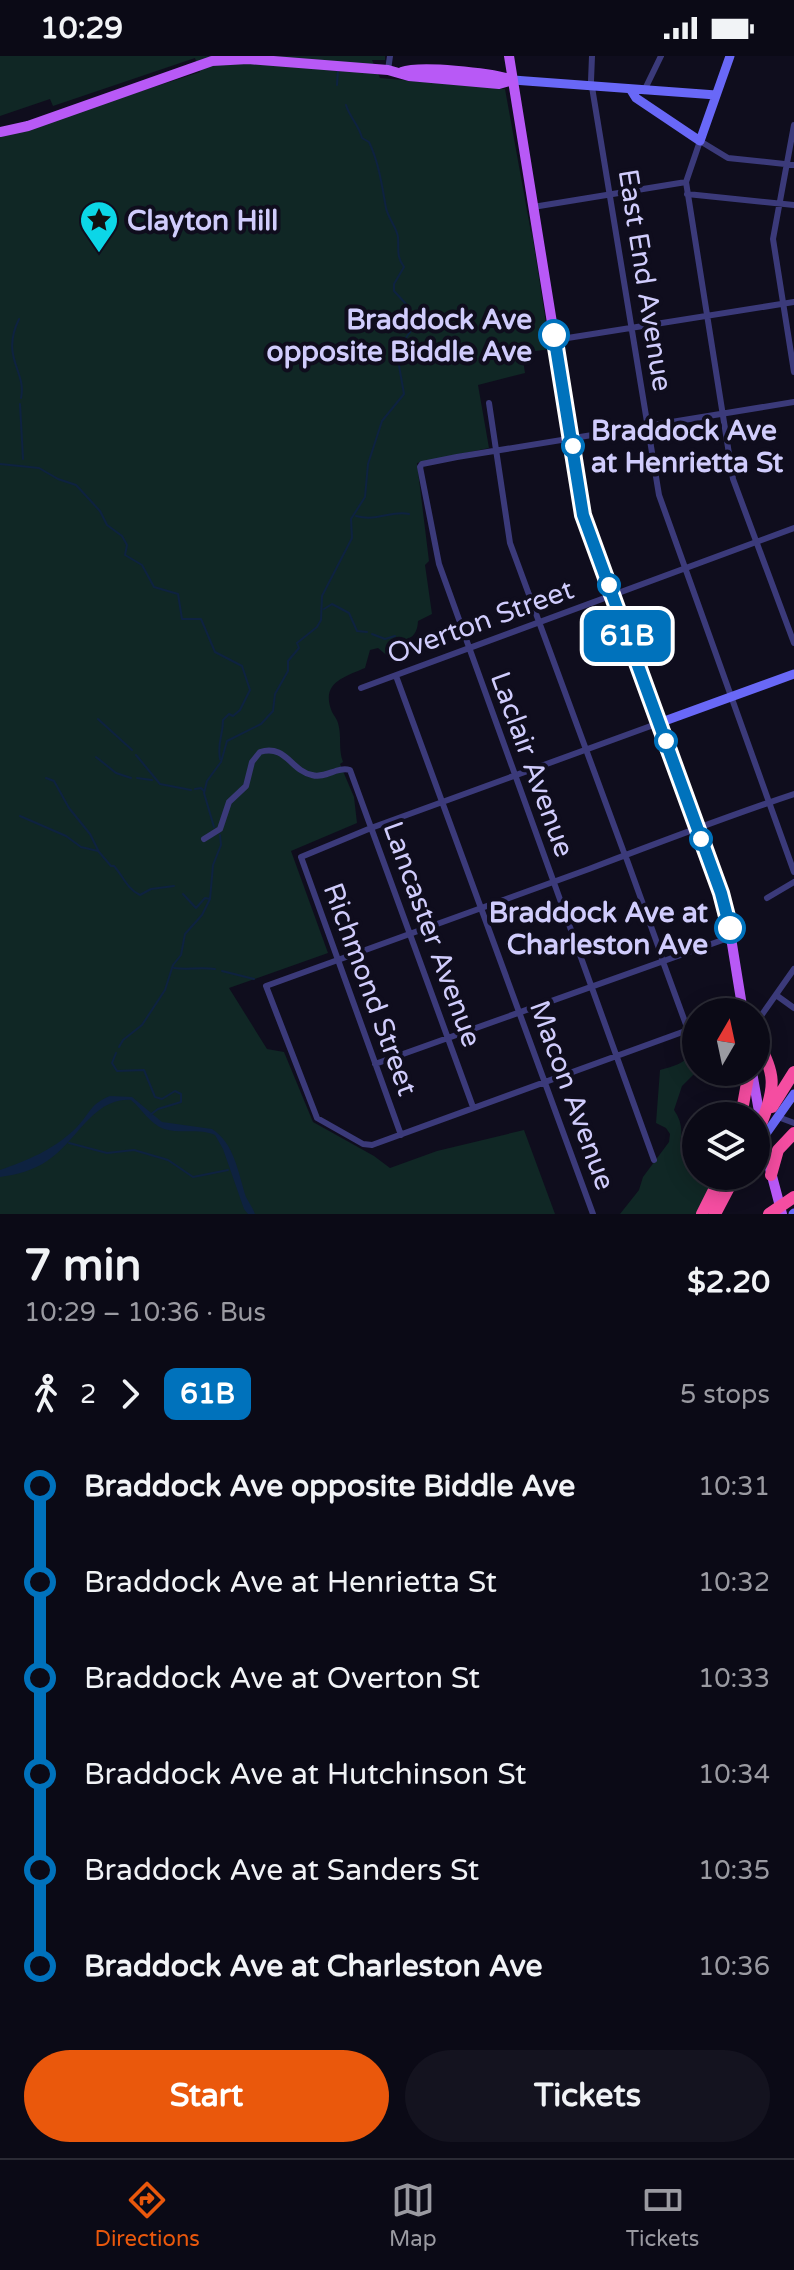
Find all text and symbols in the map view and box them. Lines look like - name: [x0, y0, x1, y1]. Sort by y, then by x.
- text: 10:29: [40, 10, 123, 47]
- street label: East End Avenue: [611, 167, 679, 394]
- place icon: Clayton Hill: [78, 199, 120, 254]
- place label: Clayton Hill: [127, 204, 278, 238]
- place label: Braddock Ave opposite Biddle Ave: [267, 303, 532, 369]
- marker: Braddock Ave opposite Biddle Ave: [539, 320, 569, 350]
- place label: Braddock Ave at Henrietta St: [591, 414, 784, 480]
- marker: Braddock Ave at Henrietta St: [562, 435, 584, 457]
- street label: Overton Street: [383, 572, 578, 671]
- unlabelled marker: [598, 574, 620, 596]
- line badge: 61B: [581, 610, 673, 662]
- text: 61B: [600, 619, 654, 653]
- street label: Laclair Avenue: [483, 667, 581, 862]
- unlabelled marker: [655, 730, 677, 752]
- street label: Lancaster Avenue: [375, 817, 489, 1052]
- unlabelled marker: [690, 828, 712, 850]
- street label: Richmond Street: [316, 878, 424, 1101]
- place label: Braddock Ave at Charleston Ave: [489, 896, 708, 962]
- marker: Braddock Ave at Charleston Ave: [715, 913, 745, 943]
- street label: Macon Avenue: [522, 996, 622, 1195]
- north arrow: [682, 998, 770, 1086]
- map controls: [682, 998, 770, 1190]
- button: layers: [682, 1102, 770, 1190]
- text: 7 min: [24, 1240, 141, 1293]
- text: $2.20: [687, 1264, 770, 1301]
- text: 10:29 – 10:36 · Bus: [24, 1297, 266, 1328]
- icon: walk: [24, 1372, 68, 1416]
- icon: forward: [108, 1372, 152, 1416]
- text: 61B: [180, 1377, 235, 1411]
- text: 2: [80, 1379, 96, 1410]
- text: 5 stops: [680, 1379, 770, 1410]
- text: Braddock Ave opposite Biddle Ave: [84, 1468, 575, 1505]
- text: 10:31: [698, 1471, 770, 1502]
- text: Braddock Ave at Henrietta St: [84, 1564, 497, 1601]
- text: 10:32: [698, 1567, 770, 1598]
- text: Braddock Ave at Overton St: [84, 1660, 480, 1697]
- text: 10:33: [698, 1663, 770, 1694]
- text: Braddock Ave at Hutchinson St: [84, 1756, 526, 1793]
- text: 10:34: [698, 1759, 770, 1790]
- text: Braddock Ave at Sanders St: [84, 1852, 479, 1889]
- text: 10:35: [698, 1855, 770, 1886]
- text: Braddock Ave at Charleston Ave: [84, 1948, 542, 1985]
- text: 10:36: [698, 1951, 770, 1982]
- button: Start: [24, 2050, 389, 2142]
- button: Tickets: [405, 2050, 770, 2142]
- tab: Directions: [95, 2178, 200, 2252]
- tab: Map: [389, 2178, 437, 2252]
- tab: Tickets: [626, 2178, 699, 2252]

